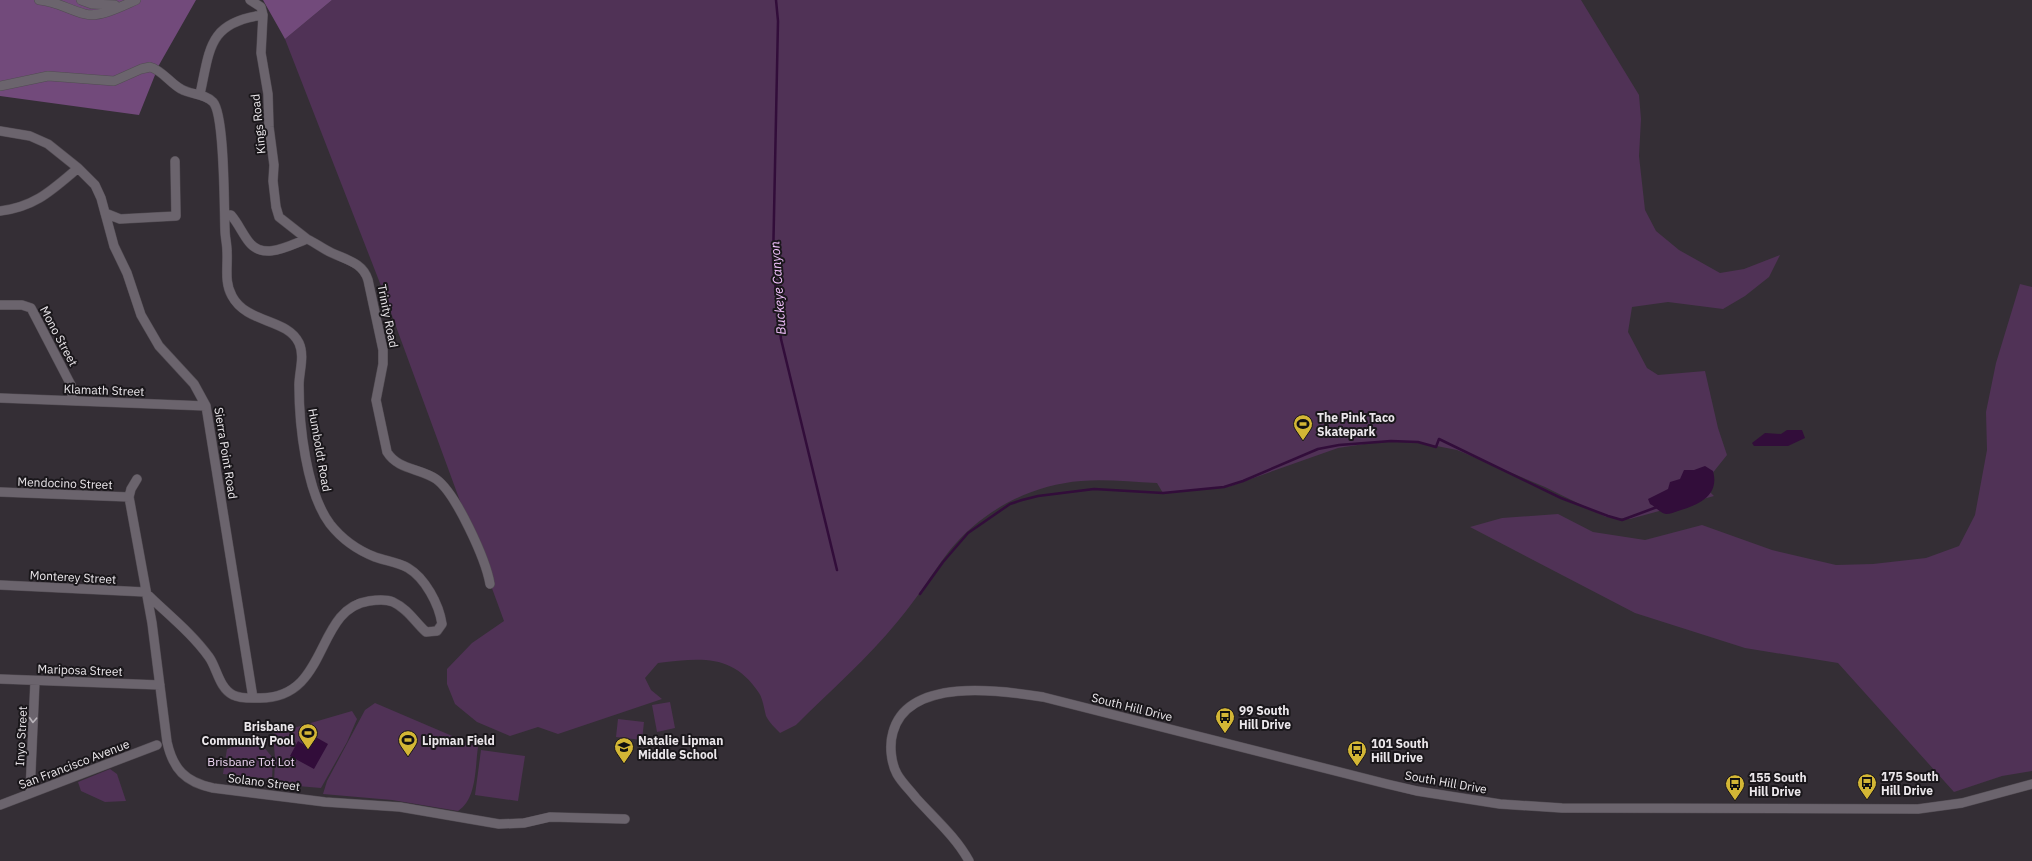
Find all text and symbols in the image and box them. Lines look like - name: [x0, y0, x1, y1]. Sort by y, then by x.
- street label: Kings Road: [247, 93, 269, 155]
- water label: Buckeye Canyon: [766, 241, 790, 335]
- street label: Trinity Road: [375, 283, 401, 349]
- street label: Mono Street: [37, 303, 81, 369]
- street label: Klamath Street: [63, 381, 145, 399]
- street label: Sierra Point Road: [211, 406, 241, 500]
- street label: Humboldt Road: [305, 407, 335, 493]
- place label: The Pink Taco Skatepark: [1317, 410, 1395, 439]
- sports icon: The Pink Taco Skatepark: [1292, 413, 1314, 441]
- street label: Mendocino Street: [17, 474, 113, 492]
- street label: Monterey Street: [29, 567, 117, 587]
- street label: Mariposa Street: [37, 661, 123, 679]
- street label: South Hill Drive: [1090, 690, 1174, 724]
- place label: 99 South Hill Drive: [1239, 703, 1291, 732]
- street label: Inyo Street: [12, 706, 30, 766]
- bus stop icon: 99 South Hill Drive: [1214, 706, 1236, 734]
- one-way arrow: [29, 717, 38, 723]
- place label: Brisbane Community Pool: [202, 719, 294, 748]
- sports icon: Brisbane Community Pool: [297, 722, 319, 750]
- sports icon: Lipman Field: [397, 729, 419, 757]
- place label: Lipman Field: [422, 733, 495, 748]
- place label: Natalie Lipman Middle School: [638, 733, 723, 762]
- street label: San Francisco Avenue: [16, 736, 132, 792]
- school or university icon: Natalie Lipman Middle School: [613, 736, 635, 764]
- place label: 101 South Hill Drive: [1371, 736, 1429, 765]
- bus stop icon: 101 South Hill Drive: [1346, 739, 1368, 767]
- park label: Brisbane Tot Lot: [207, 754, 295, 769]
- street label: South Hill Drive: [1404, 767, 1489, 797]
- place label: 175 South Hill Drive: [1881, 769, 1939, 798]
- street label: Solano Street: [227, 770, 301, 794]
- place label: 155 South Hill Drive: [1749, 770, 1807, 799]
- bus stop icon: 175 South Hill Drive: [1856, 772, 1878, 800]
- bus stop icon: 155 South Hill Drive: [1724, 773, 1746, 801]

